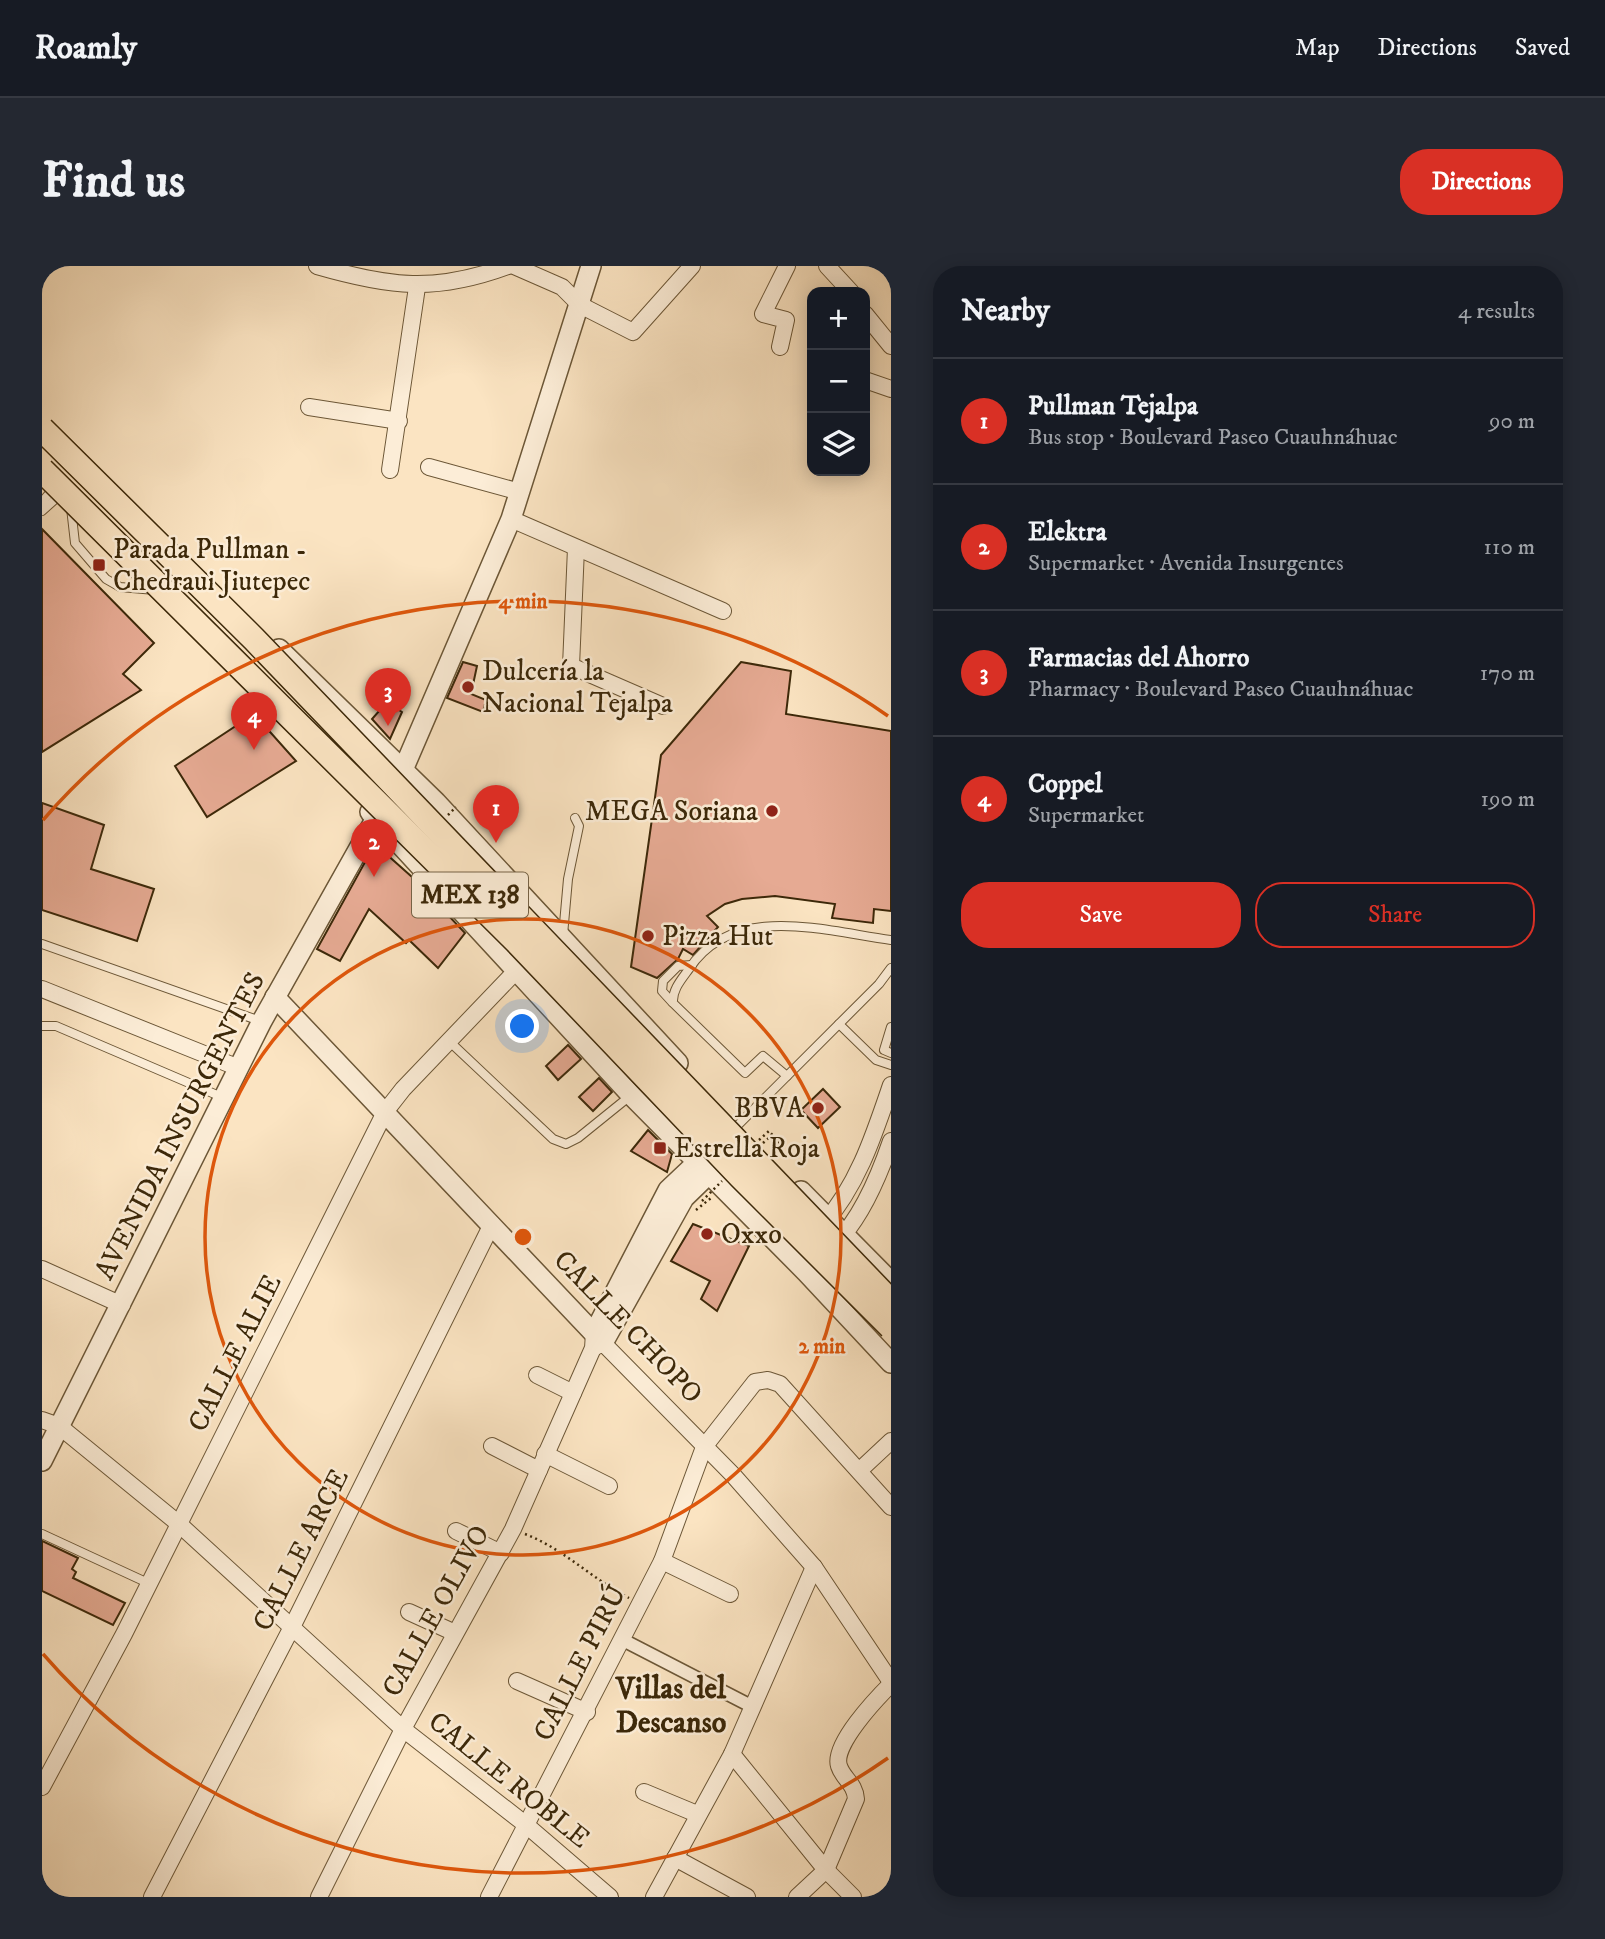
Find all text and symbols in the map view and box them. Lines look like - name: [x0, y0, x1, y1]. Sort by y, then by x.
- text: Roamly: [35, 28, 137, 69]
- text: Map: [1295, 33, 1340, 63]
- text: Directions: [1378, 33, 1477, 63]
- text: Saved: [1515, 33, 1570, 63]
- button: Directions: [1400, 149, 1563, 215]
- text: Find us: [42, 151, 185, 213]
- map controls: [807, 287, 870, 476]
- button: +: [807, 287, 870, 350]
- text: Nearby: [961, 293, 1050, 330]
- text: 4 results: [1458, 297, 1535, 326]
- button: −: [807, 350, 870, 413]
- text: Pullman Tejalpa: [1028, 390, 1198, 423]
- text: 1: [980, 407, 988, 436]
- text: 90 m: [1489, 407, 1535, 436]
- button: layers: [807, 413, 870, 476]
- text: Bus stop · Boulevard Paseo Cuauhnáhuac: [1028, 423, 1398, 452]
- text: Elektra: [1028, 516, 1107, 549]
- place label: Parada Pullman - Chedraui Jiutepec: [113, 532, 310, 599]
- text: 2: [978, 533, 990, 562]
- text: 110 m: [1484, 533, 1535, 562]
- text: Supermarket · Avenida Insurgentes: [1028, 549, 1344, 578]
- marker: Parada Pullman - Chedraui Jiutepec: [91, 557, 107, 573]
- text: 4 min: [499, 589, 548, 615]
- text: Farmacias del Ahorro: [1028, 642, 1249, 675]
- place label: Dulcería la Nacional Tejalpa: [482, 654, 673, 721]
- text: 3: [980, 659, 988, 688]
- text: 170 m: [1480, 659, 1535, 688]
- pin: 3: [365, 668, 411, 726]
- text: Pharmacy · Boulevard Paseo Cuauhnáhuac: [1028, 675, 1413, 704]
- marker: Dulcería la Nacional Tejalpa: [460, 679, 476, 695]
- pin: 4: [231, 692, 277, 750]
- text: Coppel: [1028, 768, 1103, 801]
- pin: 1: [473, 785, 519, 843]
- text: 4: [977, 785, 991, 814]
- text: 190 m: [1481, 785, 1535, 814]
- place label: MEGA Soriana: [585, 794, 758, 829]
- text: Supermarket: [1028, 801, 1144, 830]
- marker: MEGA Soriana: [764, 803, 780, 819]
- pin: 2: [351, 819, 397, 877]
- road number: MEX 138: [412, 873, 528, 918]
- button: Save: [961, 882, 1241, 948]
- button: Share: [1255, 882, 1535, 948]
- place label: Pizza Hut: [662, 919, 773, 954]
- marker: Pizza Hut: [640, 928, 656, 944]
- street label: AVENIDA INSURGENTES: [87, 966, 273, 1286]
- your location: [505, 1009, 539, 1043]
- place label: BBVA: [734, 1091, 805, 1126]
- marker: BBVA: [810, 1100, 826, 1116]
- place label: Estrella Roja: [674, 1131, 820, 1166]
- marker: Estrella Roja: [652, 1140, 668, 1156]
- place label: Oxxo: [721, 1217, 782, 1252]
- centre of rings: [511, 1225, 535, 1249]
- marker: Oxxo: [699, 1226, 715, 1242]
- street label: CALLE CHOPO: [546, 1243, 710, 1411]
- street label: CALLE ALIE: [180, 1268, 290, 1438]
- text: 2 min: [799, 1334, 847, 1360]
- street label: CALLE ARCE: [245, 1463, 357, 1637]
- street label: CALLE OLIVO: [374, 1519, 498, 1703]
- street label: CALLE PIRÚ: [525, 1579, 634, 1747]
- district label: Villas del Descanso: [615, 1671, 727, 1742]
- street label: CALLE ROBLE: [421, 1704, 597, 1856]

